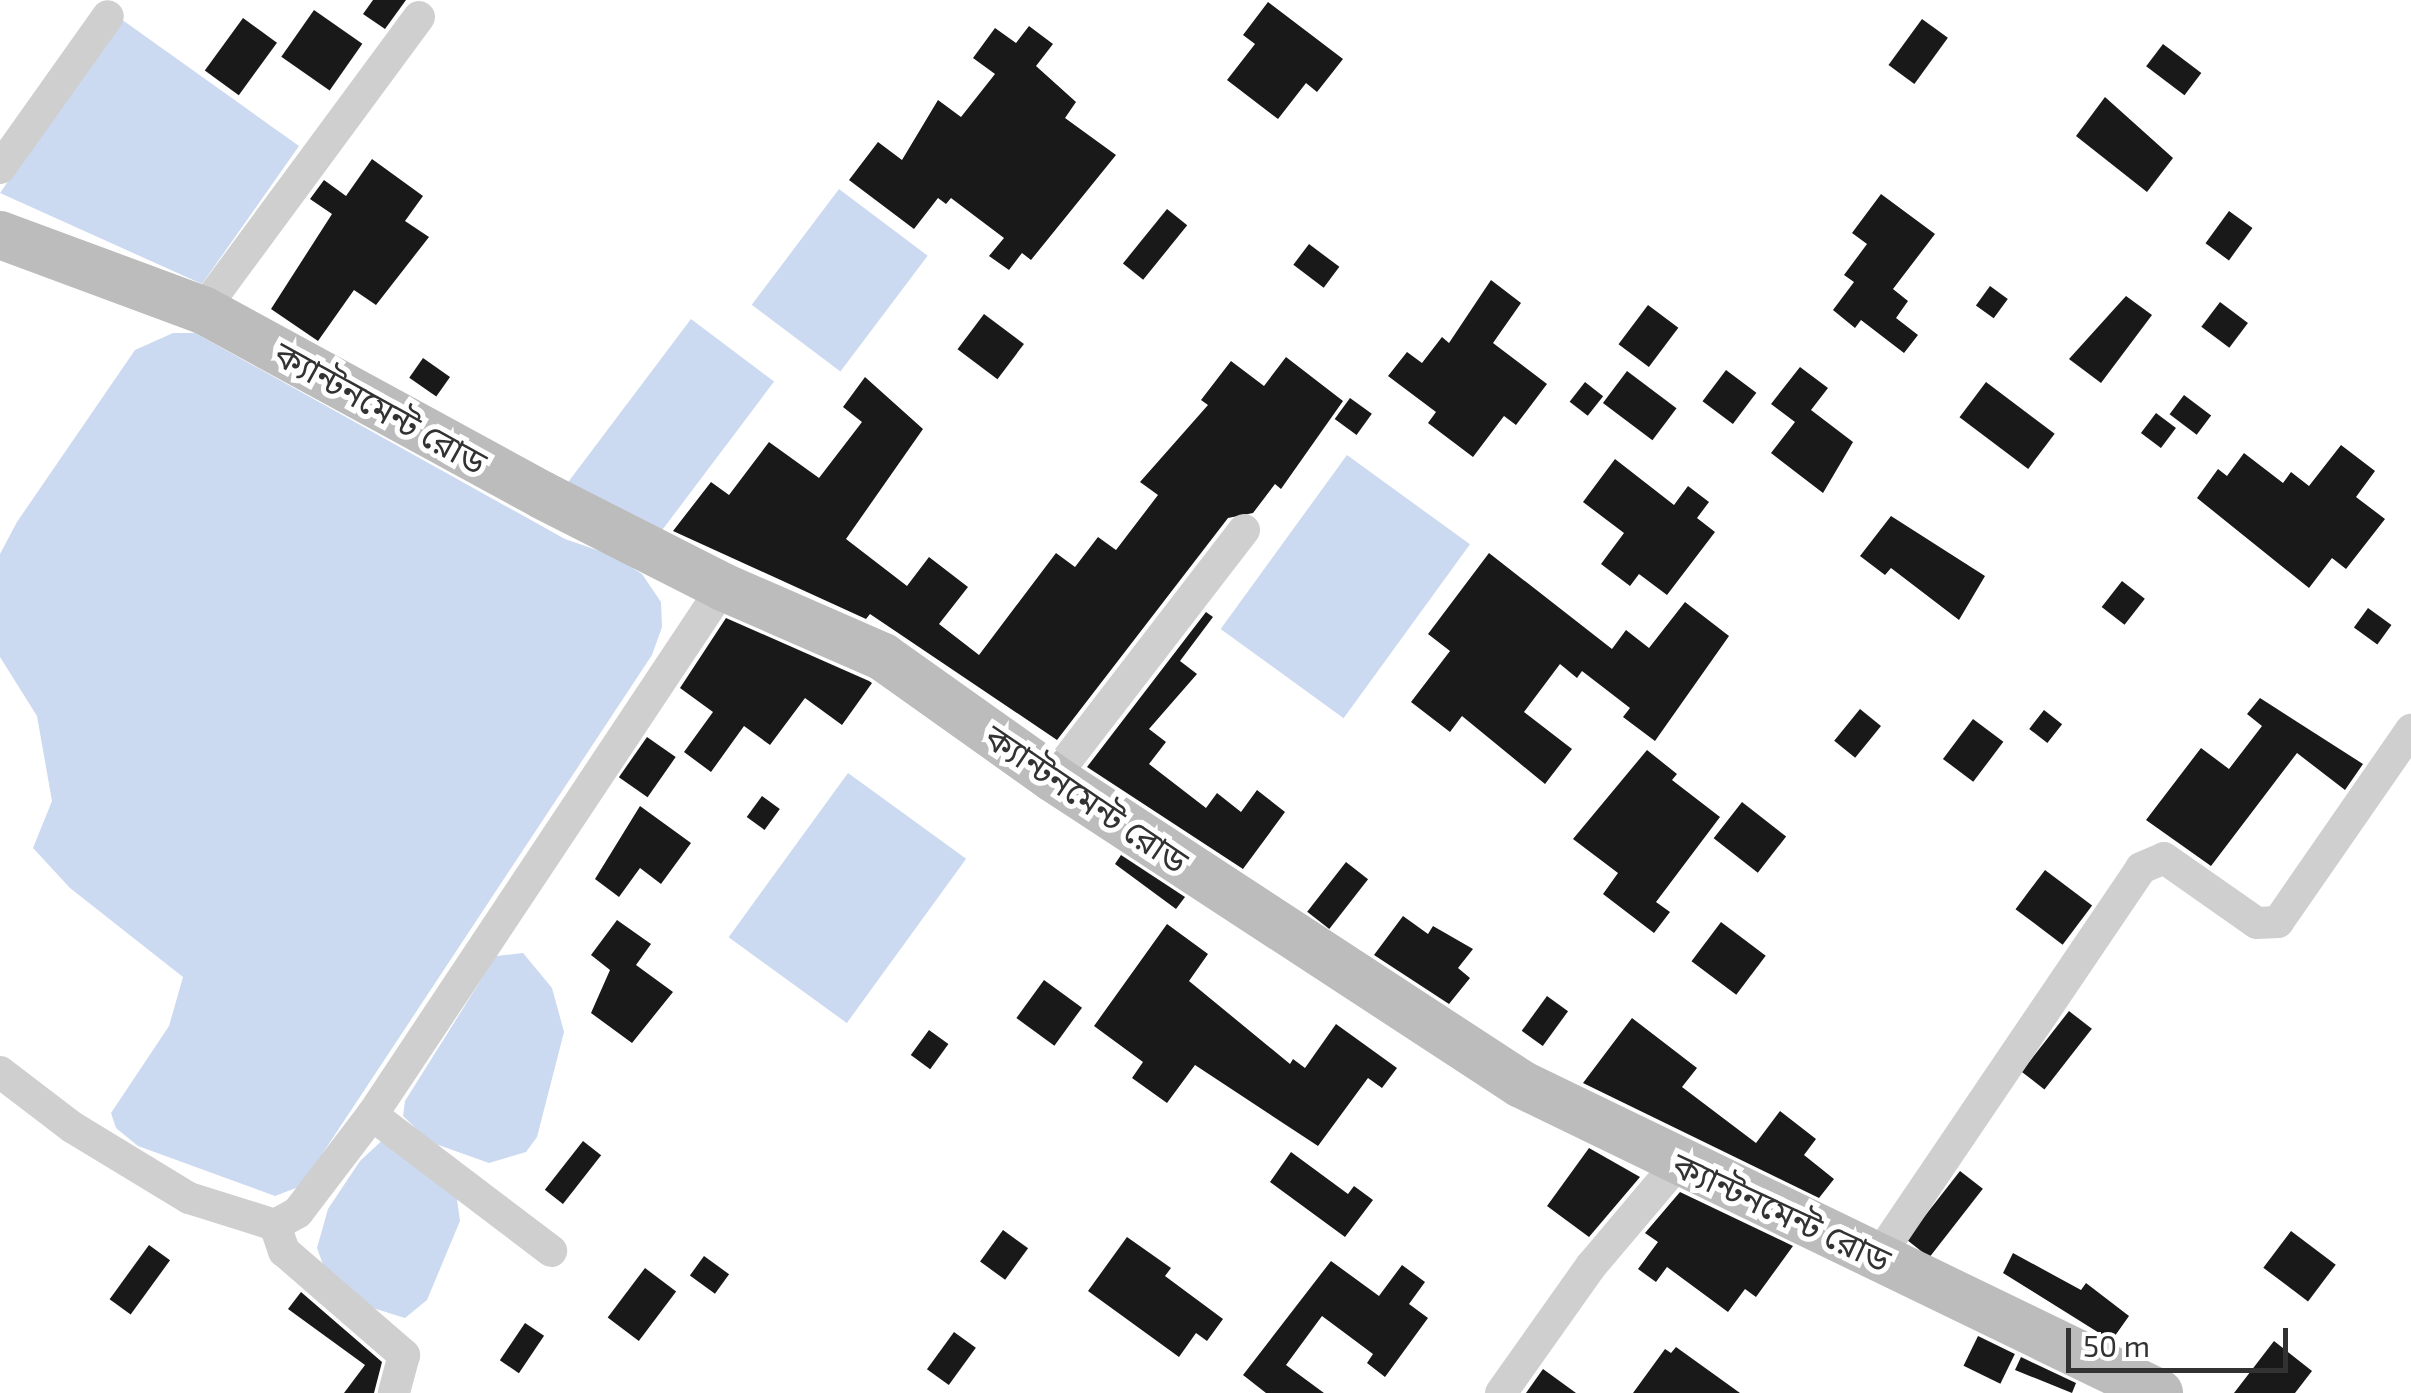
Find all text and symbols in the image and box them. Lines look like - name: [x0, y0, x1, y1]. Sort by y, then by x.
- street label: ক্যান্টনমেন্ট রোড: [268, 331, 494, 483]
- street label: ক্যান্টনমেন্ট রোড: [977, 715, 1197, 881]
- street label: ক্যান্টনমেন্ট রোড: [1666, 1142, 1898, 1280]
- scale bar: [2071, 1308, 2294, 1370]
- text: 50 m: [2083, 1327, 2150, 1363]

